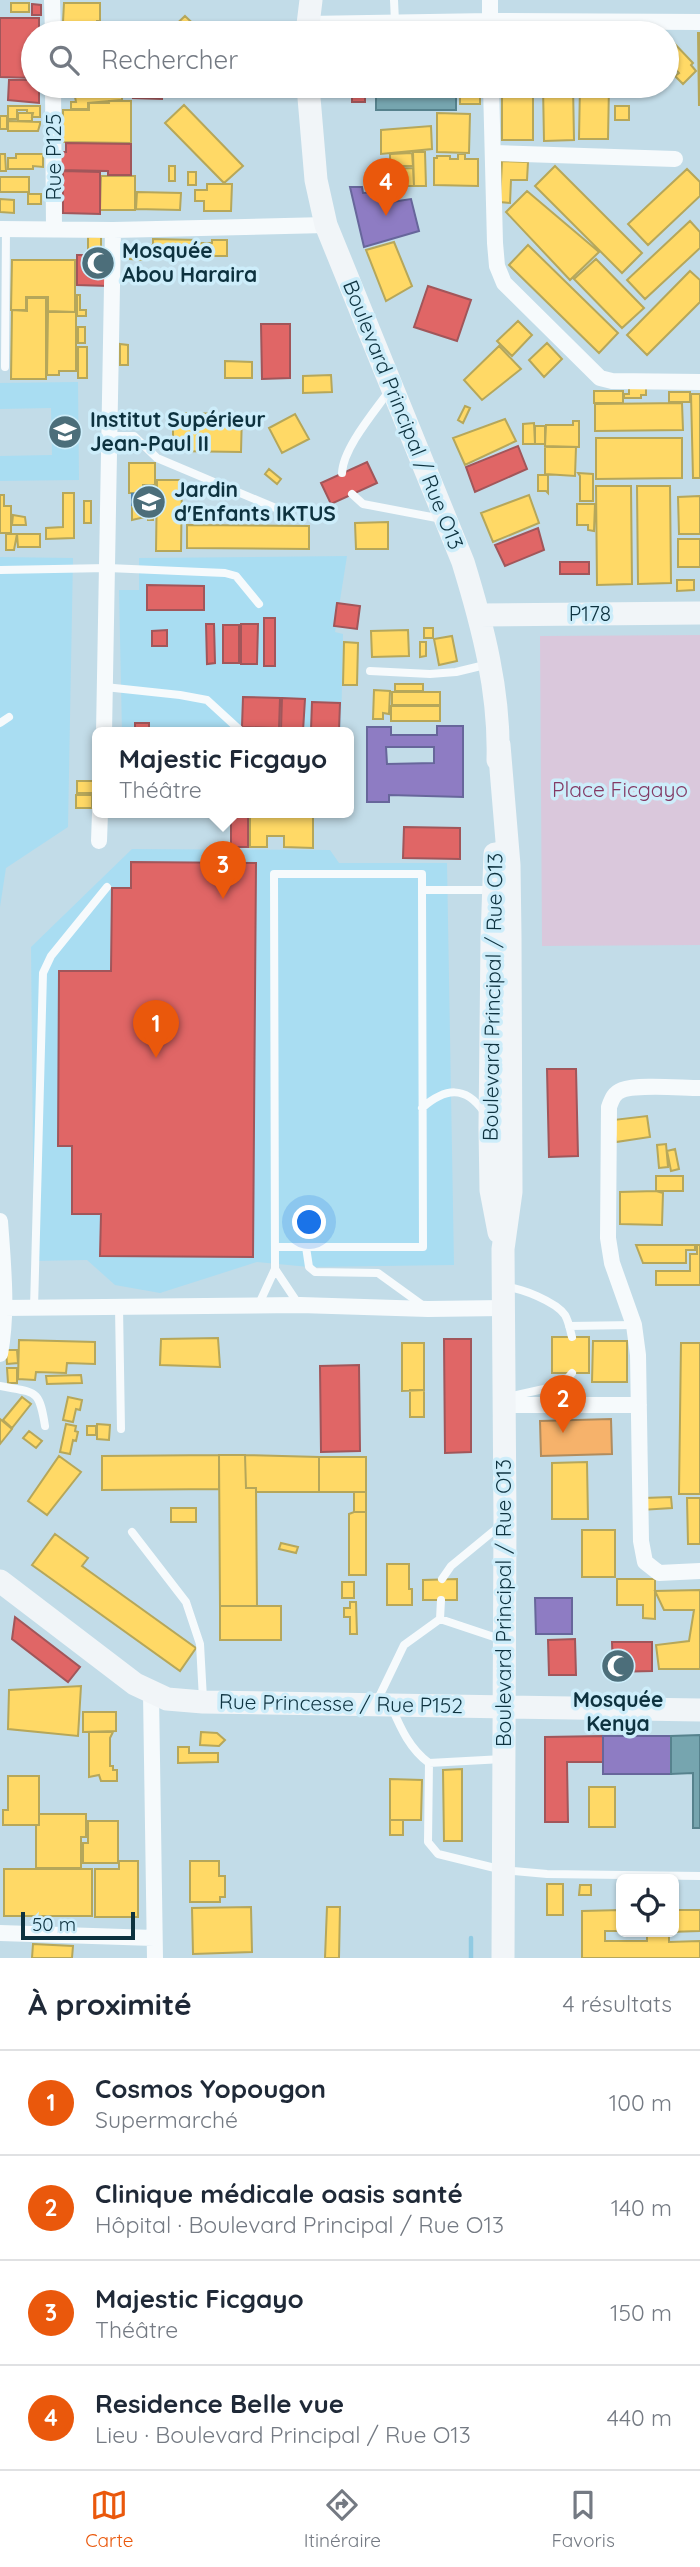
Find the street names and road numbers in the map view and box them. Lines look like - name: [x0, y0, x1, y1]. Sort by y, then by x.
- street label: Rue P125: [40, 114, 66, 200]
- street label: Boulevard Principal / Rue O13: [338, 276, 470, 553]
- street label: P178: [569, 600, 611, 626]
- street label: Boulevard Principal / Rue O13: [476, 853, 508, 1141]
- street label: Boulevard Principal / Rue O13: [490, 1459, 516, 1747]
- street label: Rue Princesse / Rue P152: [219, 1688, 463, 1718]

